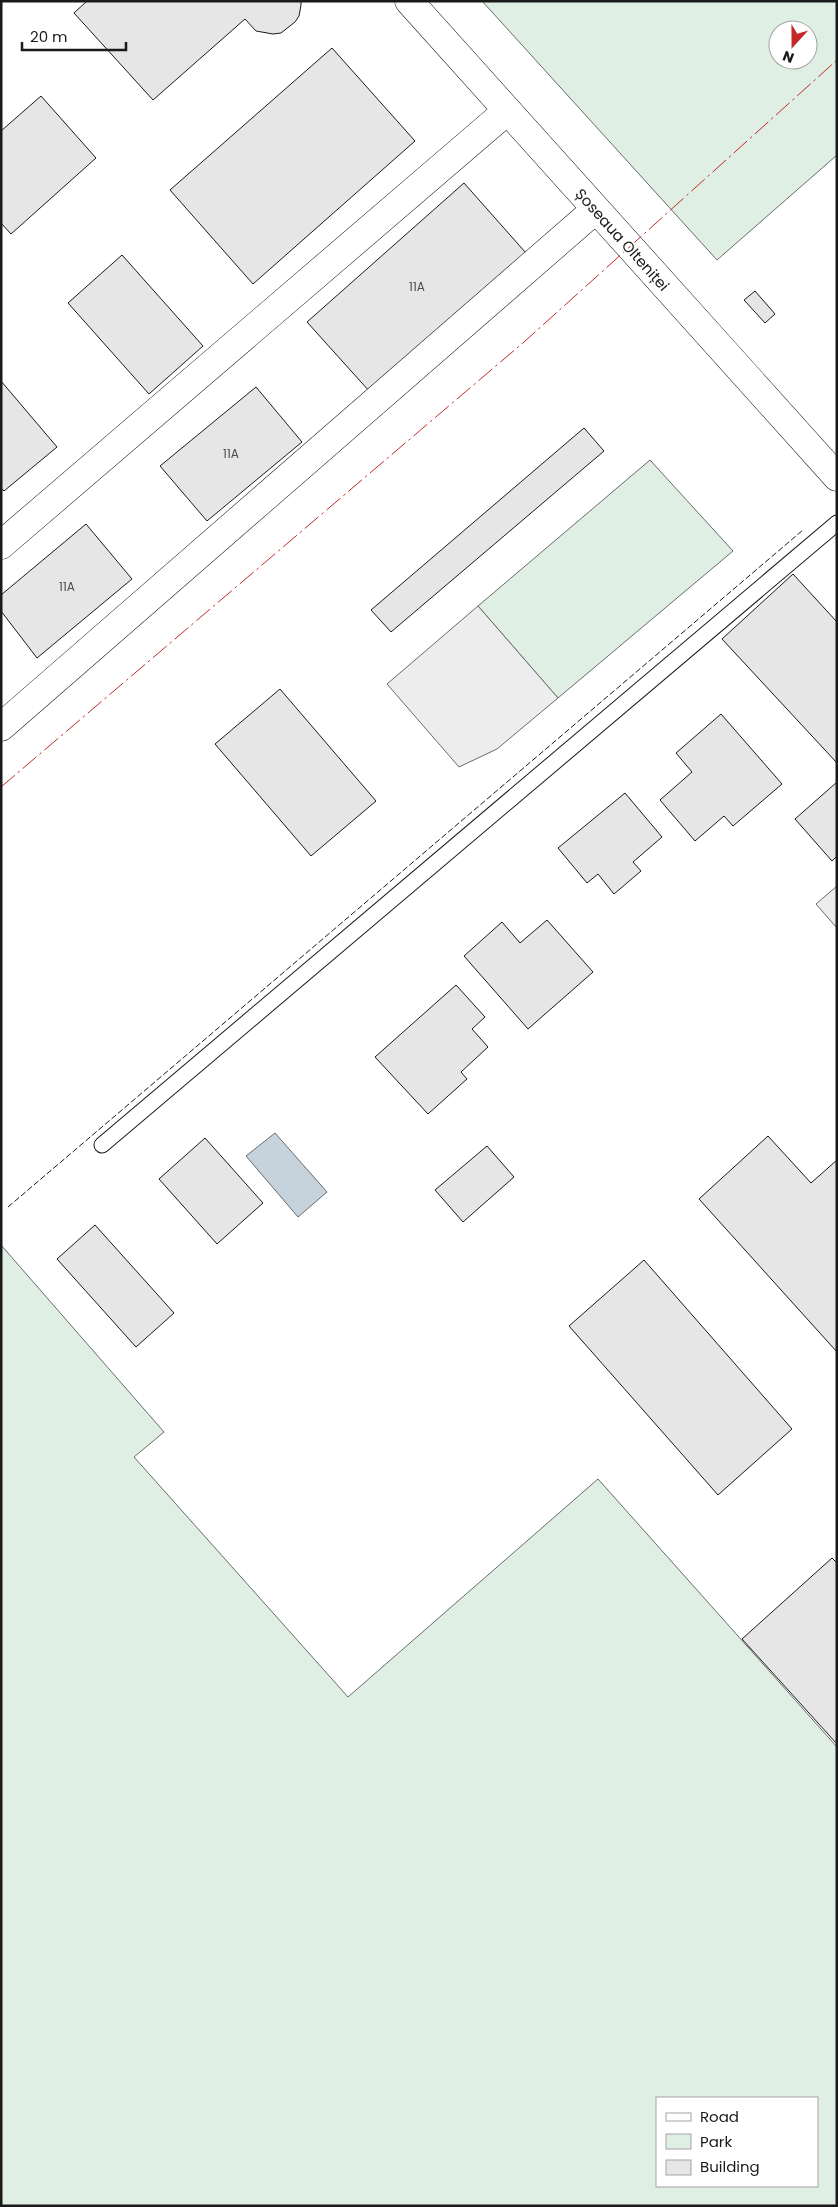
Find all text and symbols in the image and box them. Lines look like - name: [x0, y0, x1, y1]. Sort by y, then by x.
- scale bar: [22, 20, 126, 52]
- north arrow: [768, 20, 818, 70]
- text: 20 m: [30, 26, 68, 47]
- text: N: [780, 46, 797, 68]
- street label: Șoseaua Olteniței: [571, 184, 674, 296]
- house number: 11A: [409, 278, 425, 295]
- house number: 11A: [223, 445, 239, 462]
- house number: 11A: [59, 578, 75, 595]
- legend: [656, 2097, 818, 2187]
- text: Road: [700, 2106, 739, 2127]
- text: Park: [700, 2131, 732, 2152]
- text: Building: [700, 2156, 760, 2177]

